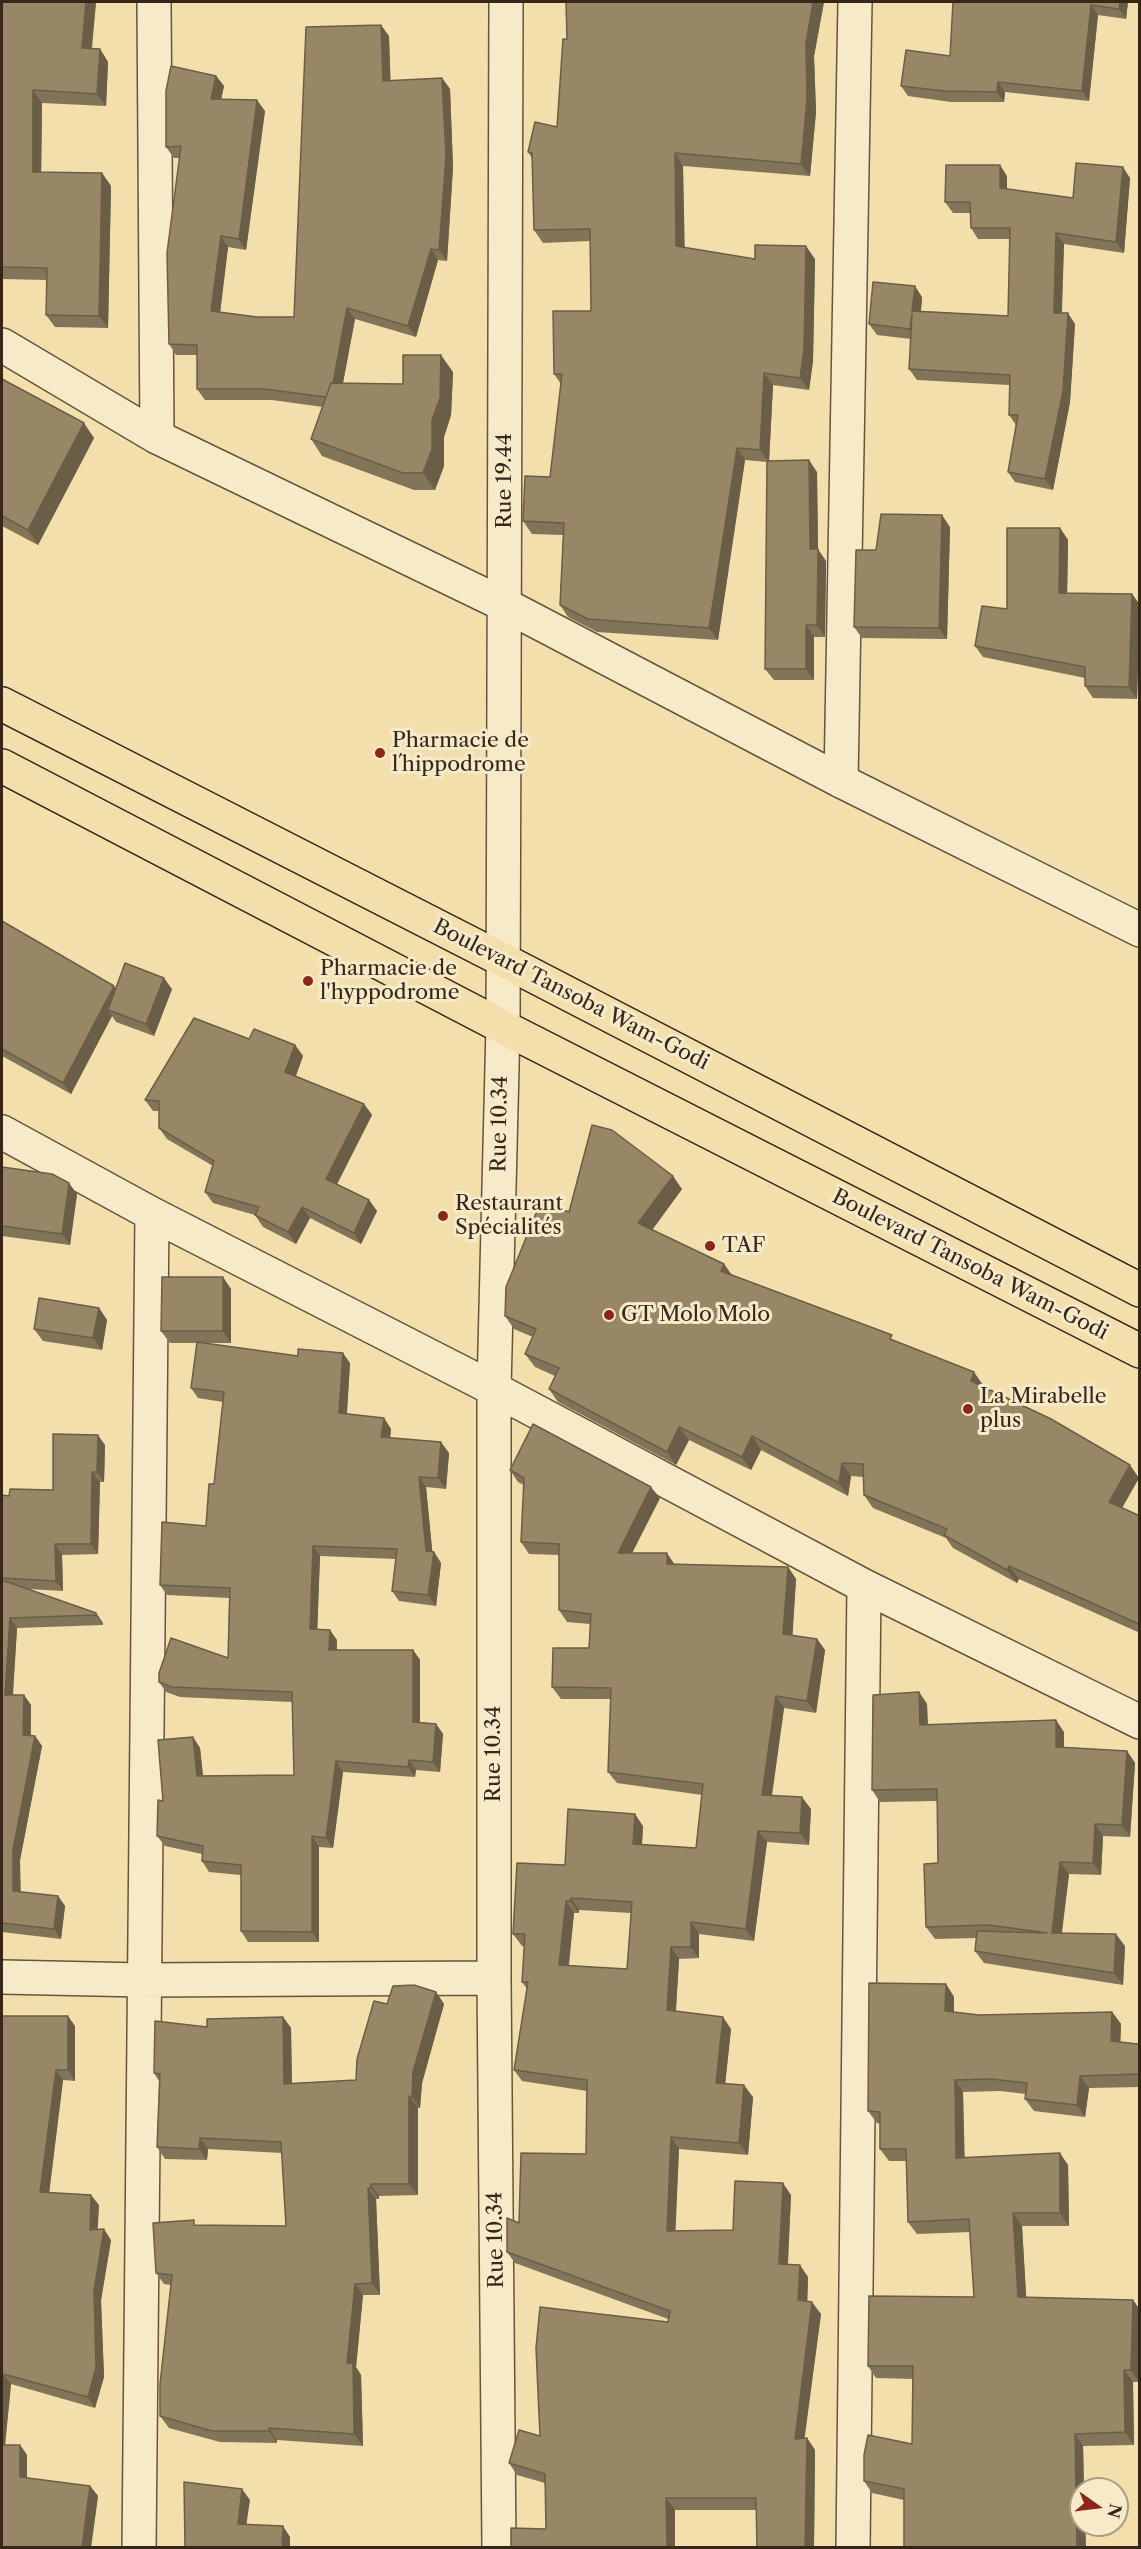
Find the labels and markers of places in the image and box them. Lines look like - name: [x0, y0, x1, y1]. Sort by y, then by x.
- place label: Pharmacie de l´hippodrome: [392, 728, 529, 778]
- marker: Pharmacie de l´hippodrome: [373, 746, 387, 760]
- place label: Pharmacie de l'hyppodrome: [320, 956, 459, 1006]
- marker: Pharmacie de l'hyppodrome: [301, 974, 315, 988]
- place label: Restaurant Spécialités: [455, 1191, 563, 1241]
- marker: Restaurant Spécialités: [436, 1209, 450, 1223]
- place label: TAF: [722, 1233, 765, 1259]
- marker: TAF: [703, 1239, 717, 1253]
- place label: GT Molo Molo: [621, 1302, 770, 1328]
- marker: GT Molo Molo: [602, 1308, 616, 1322]
- place label: La Mirabelle plus: [980, 1384, 1107, 1434]
- marker: La Mirabelle plus: [961, 1402, 975, 1416]

